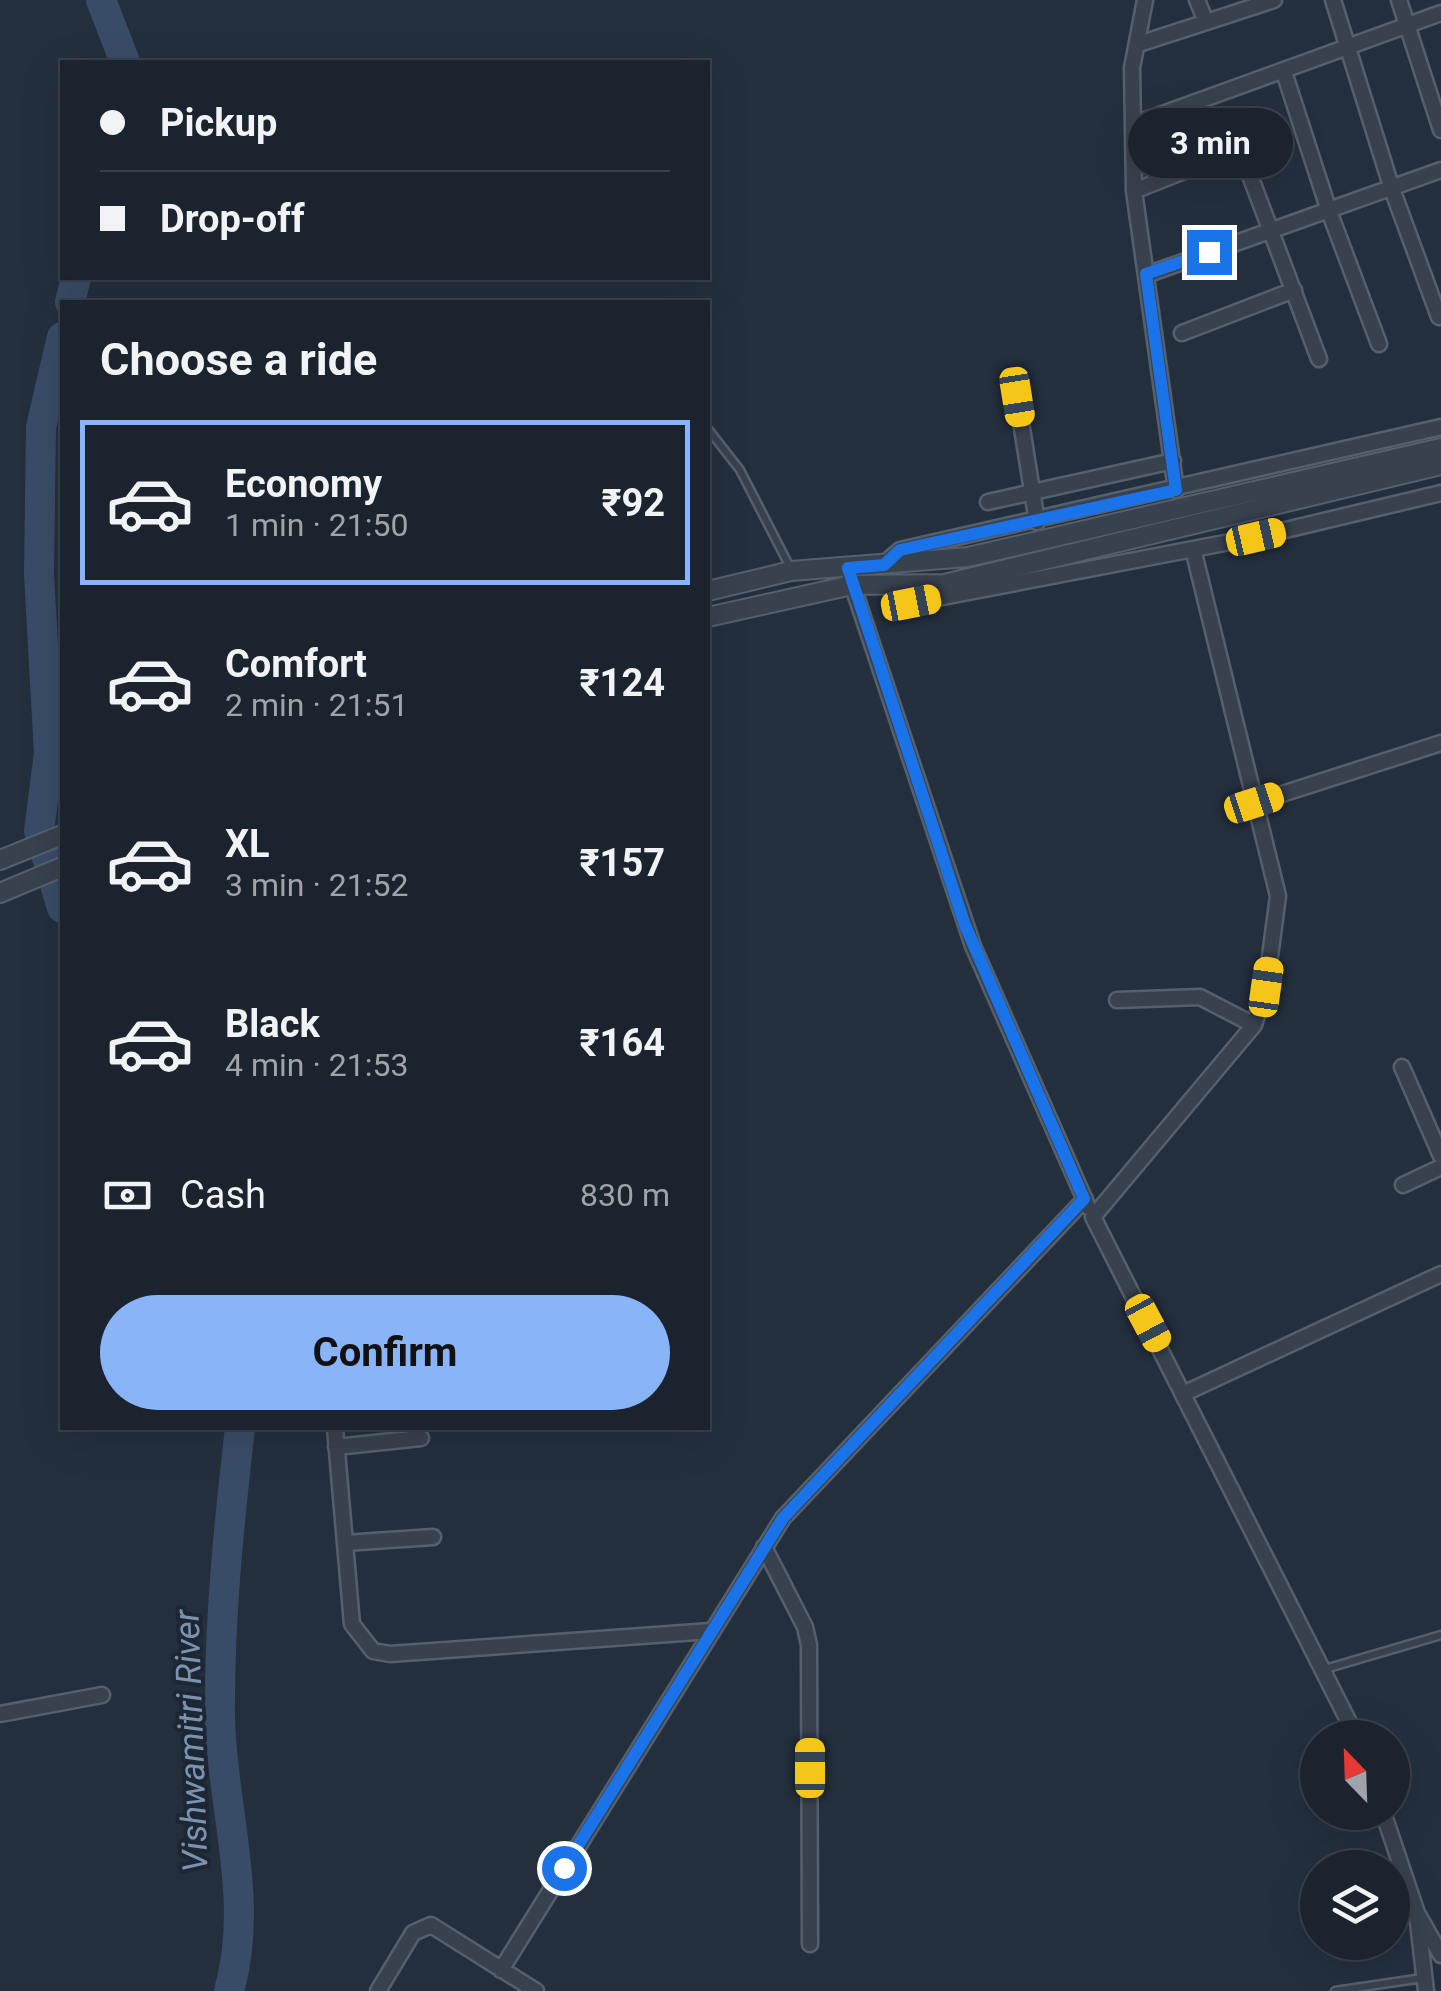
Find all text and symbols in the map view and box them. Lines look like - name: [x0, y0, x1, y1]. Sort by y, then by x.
- text: Pickup: [160, 101, 277, 145]
- callout: 3 min: [1126, 107, 1292, 177]
- text: 3 min: [1170, 124, 1251, 162]
- text: Drop-off: [160, 197, 305, 241]
- route end: [1187, 230, 1232, 275]
- text: Choose a ride: [100, 333, 377, 386]
- car: [997, 365, 1037, 429]
- icon: car: [105, 458, 195, 548]
- text: Economy: [225, 462, 382, 506]
- text: ₹92: [601, 481, 665, 525]
- text: 1 min · 21:50: [225, 506, 408, 544]
- car: [1223, 516, 1289, 558]
- car: [879, 583, 943, 623]
- icon: car: [105, 638, 195, 728]
- text: Comfort: [225, 642, 367, 686]
- text: ₹124: [580, 661, 665, 705]
- text: 2 min · 21:51: [225, 686, 408, 724]
- car: [1221, 779, 1287, 827]
- icon: car: [105, 818, 195, 908]
- text: XL: [225, 822, 270, 866]
- text: ₹157: [580, 841, 665, 885]
- text: 3 min · 21:52: [225, 866, 408, 904]
- car: [1247, 955, 1285, 1019]
- icon: car: [105, 998, 195, 1088]
- text: Black: [225, 1002, 320, 1046]
- text: ₹164: [580, 1021, 665, 1065]
- text: 4 min · 21:53: [225, 1046, 408, 1084]
- icon: cash: [100, 1168, 155, 1223]
- text: Cash: [180, 1173, 266, 1217]
- text: 830 m: [580, 1176, 670, 1214]
- car: [1121, 1289, 1175, 1357]
- button: Confirm: [100, 1295, 670, 1410]
- water label: Vishwamitri River: [166, 1608, 217, 1873]
- north arrow: [1300, 1720, 1410, 1830]
- map controls: [1300, 1720, 1410, 1960]
- car: [795, 1738, 825, 1798]
- route start: [542, 1846, 587, 1891]
- button: layers: [1300, 1850, 1410, 1960]

